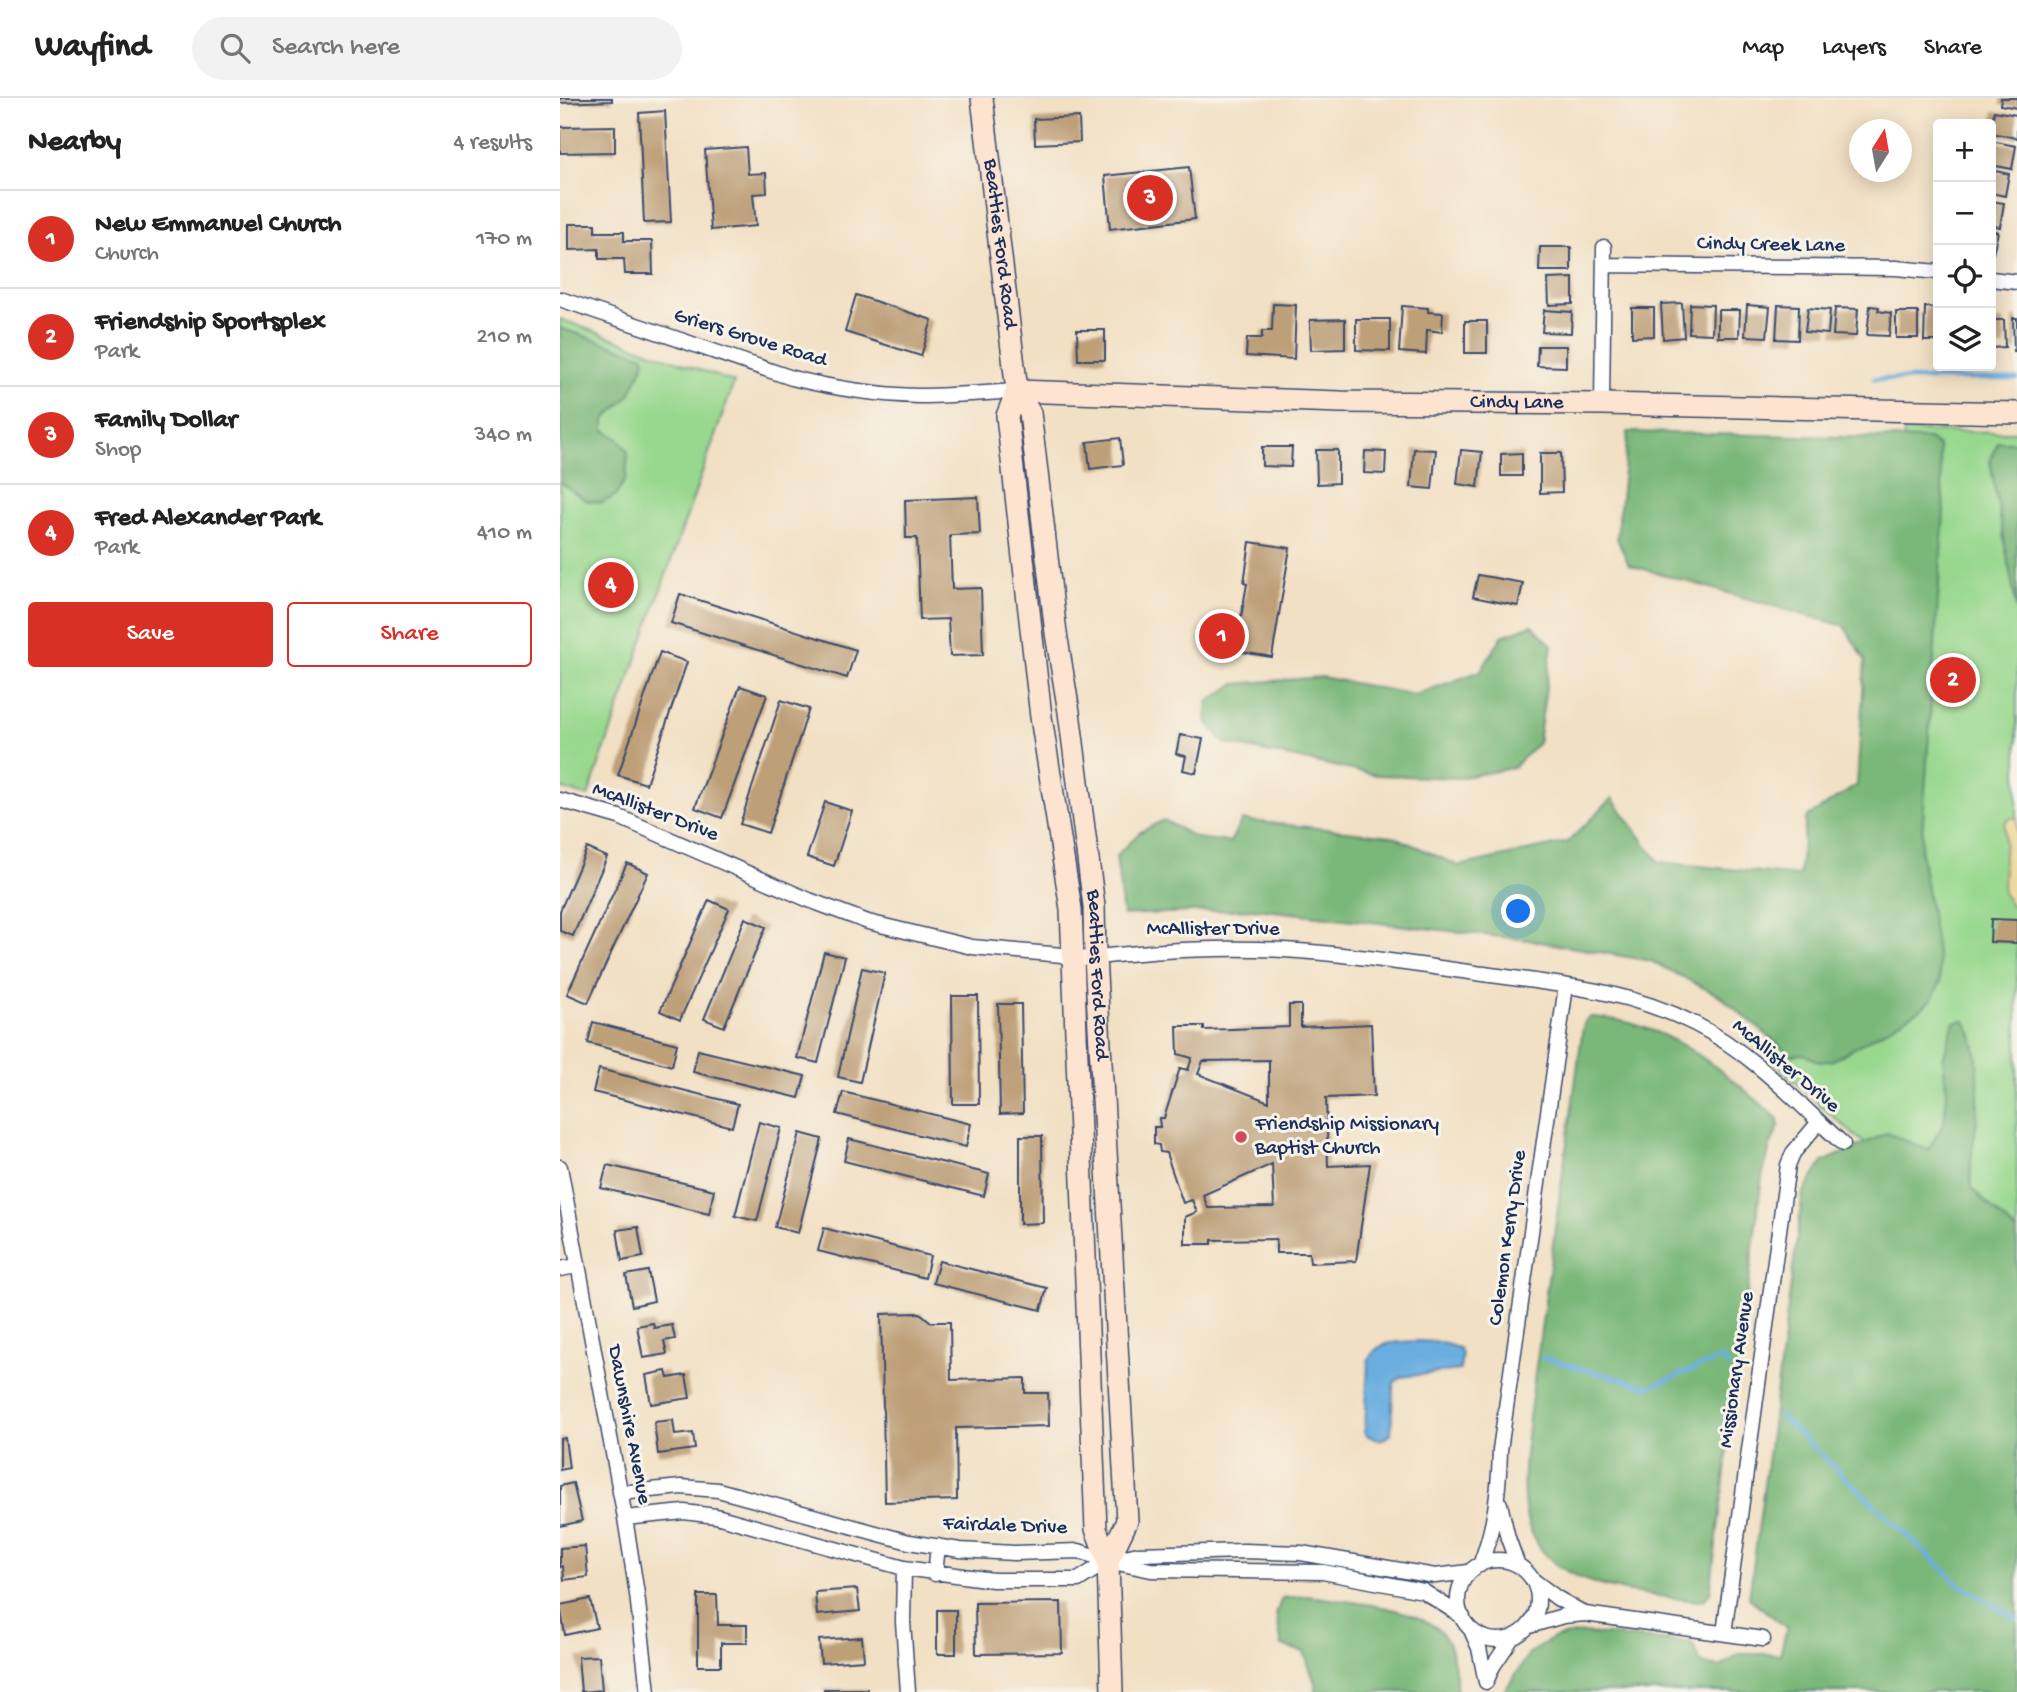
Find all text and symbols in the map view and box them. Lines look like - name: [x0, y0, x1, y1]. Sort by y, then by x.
- search box: [192, 17, 682, 80]
- text: Wayfind: [35, 29, 150, 67]
- icon: search: [216, 29, 254, 67]
- text: Search here: [272, 33, 400, 64]
- text: Map: [1742, 34, 1784, 63]
- text: Layers: [1822, 34, 1886, 63]
- text: Share: [1924, 34, 1982, 63]
- north arrow: [1849, 119, 1912, 182]
- map controls: [1933, 119, 1996, 371]
- button: +: [1933, 119, 1996, 182]
- text: Nearby: [28, 126, 121, 161]
- text: 4 results: [453, 130, 532, 157]
- street label: Beatties Ford Road: [977, 157, 1022, 332]
- pin: 3: [1127, 172, 1173, 224]
- button: −: [1933, 182, 1996, 245]
- text: New Emmanuel Church: [95, 210, 341, 241]
- text: 1: [46, 226, 56, 253]
- text: 170 m: [476, 226, 532, 253]
- street label: Cindy Creek Lane: [1697, 232, 1847, 260]
- text: Church: [95, 241, 159, 268]
- button: locate: [1933, 245, 1996, 308]
- street label: Griers Grove Road: [670, 304, 831, 375]
- text: Friendship Sportsplex: [95, 308, 326, 339]
- button: layers: [1933, 308, 1996, 371]
- text: 2: [45, 324, 57, 351]
- text: 210 m: [477, 324, 532, 351]
- text: Park: [95, 339, 139, 366]
- street label: Cindy Lane: [1470, 390, 1565, 416]
- text: Family Dollar: [95, 406, 237, 437]
- text: 3: [45, 422, 57, 449]
- text: 340 m: [474, 422, 532, 449]
- text: Shop: [95, 437, 141, 464]
- text: Fred Alexander Park: [95, 504, 321, 535]
- text: 4: [46, 520, 56, 547]
- text: 410 m: [477, 520, 532, 547]
- text: Park: [95, 535, 139, 562]
- pin: 4: [588, 559, 634, 611]
- button: Save: [28, 602, 273, 667]
- button: Share: [287, 602, 532, 667]
- pin: 1: [1199, 610, 1245, 662]
- pin: 2: [1930, 654, 1976, 706]
- street label: McAllister Drive: [588, 777, 723, 849]
- street label: Beatties Ford Road: [1079, 887, 1113, 1063]
- your location: [1501, 894, 1535, 928]
- street label: McAllister Drive: [1146, 918, 1281, 943]
- street label: McAllister Drive: [1726, 1015, 1845, 1120]
- place label: Friendship Missionary Baptist Church: [1254, 1113, 1439, 1162]
- marker: Friendship Missionary Baptist Church: [1233, 1129, 1249, 1145]
- street label: Colemon Kerry Drive: [1484, 1148, 1534, 1327]
- street label: Missionary Avenue: [1715, 1289, 1762, 1450]
- street label: Dawnshire Avenue: [600, 1341, 656, 1508]
- street label: Fairdale Drive: [941, 1512, 1069, 1542]

